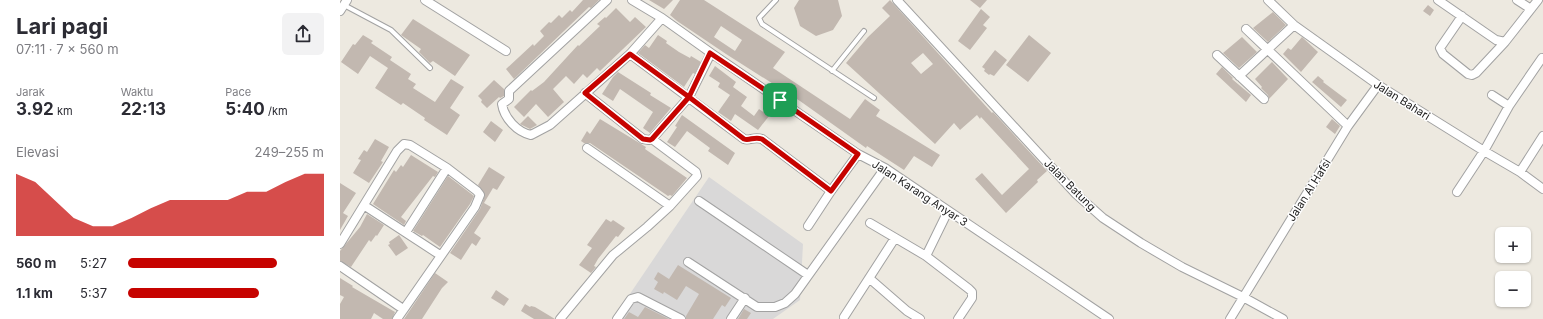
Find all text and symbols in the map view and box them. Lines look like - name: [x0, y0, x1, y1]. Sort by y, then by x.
- text: Lari pagi: [16, 13, 108, 39]
- button: share: [282, 13, 324, 55]
- text: 07:11 · 7 × 560 m: [16, 41, 119, 57]
- street label: Jalan Bahari: [1371, 77, 1433, 123]
- pin: [763, 83, 797, 117]
- text: Jarak: [16, 85, 45, 99]
- text: Waktu: [121, 85, 153, 99]
- text: Pace: [225, 85, 251, 99]
- icon: arrive: [769, 89, 791, 111]
- text: 3.92: [16, 99, 54, 119]
- text: 22:13: [121, 99, 166, 119]
- text: 5:40: [225, 99, 265, 119]
- text: km: [54, 104, 73, 118]
- text: /km: [265, 104, 288, 118]
- text: Elevasi: [16, 144, 59, 160]
- text: 249–255 m: [255, 144, 324, 160]
- street label: Jalan Batung: [1041, 156, 1099, 214]
- street label: Jalan Al Hafsi: [1284, 156, 1334, 224]
- street label: Jalan Karang Anyar 3: [869, 157, 971, 229]
- map controls: [1495, 227, 1531, 307]
- button: +: [1495, 227, 1531, 263]
- text: 560 m: [16, 255, 56, 271]
- text: 5:27: [80, 255, 107, 271]
- button: −: [1495, 271, 1531, 307]
- text: 1.1 km: [16, 285, 53, 301]
- text: 5:37: [80, 285, 107, 301]

